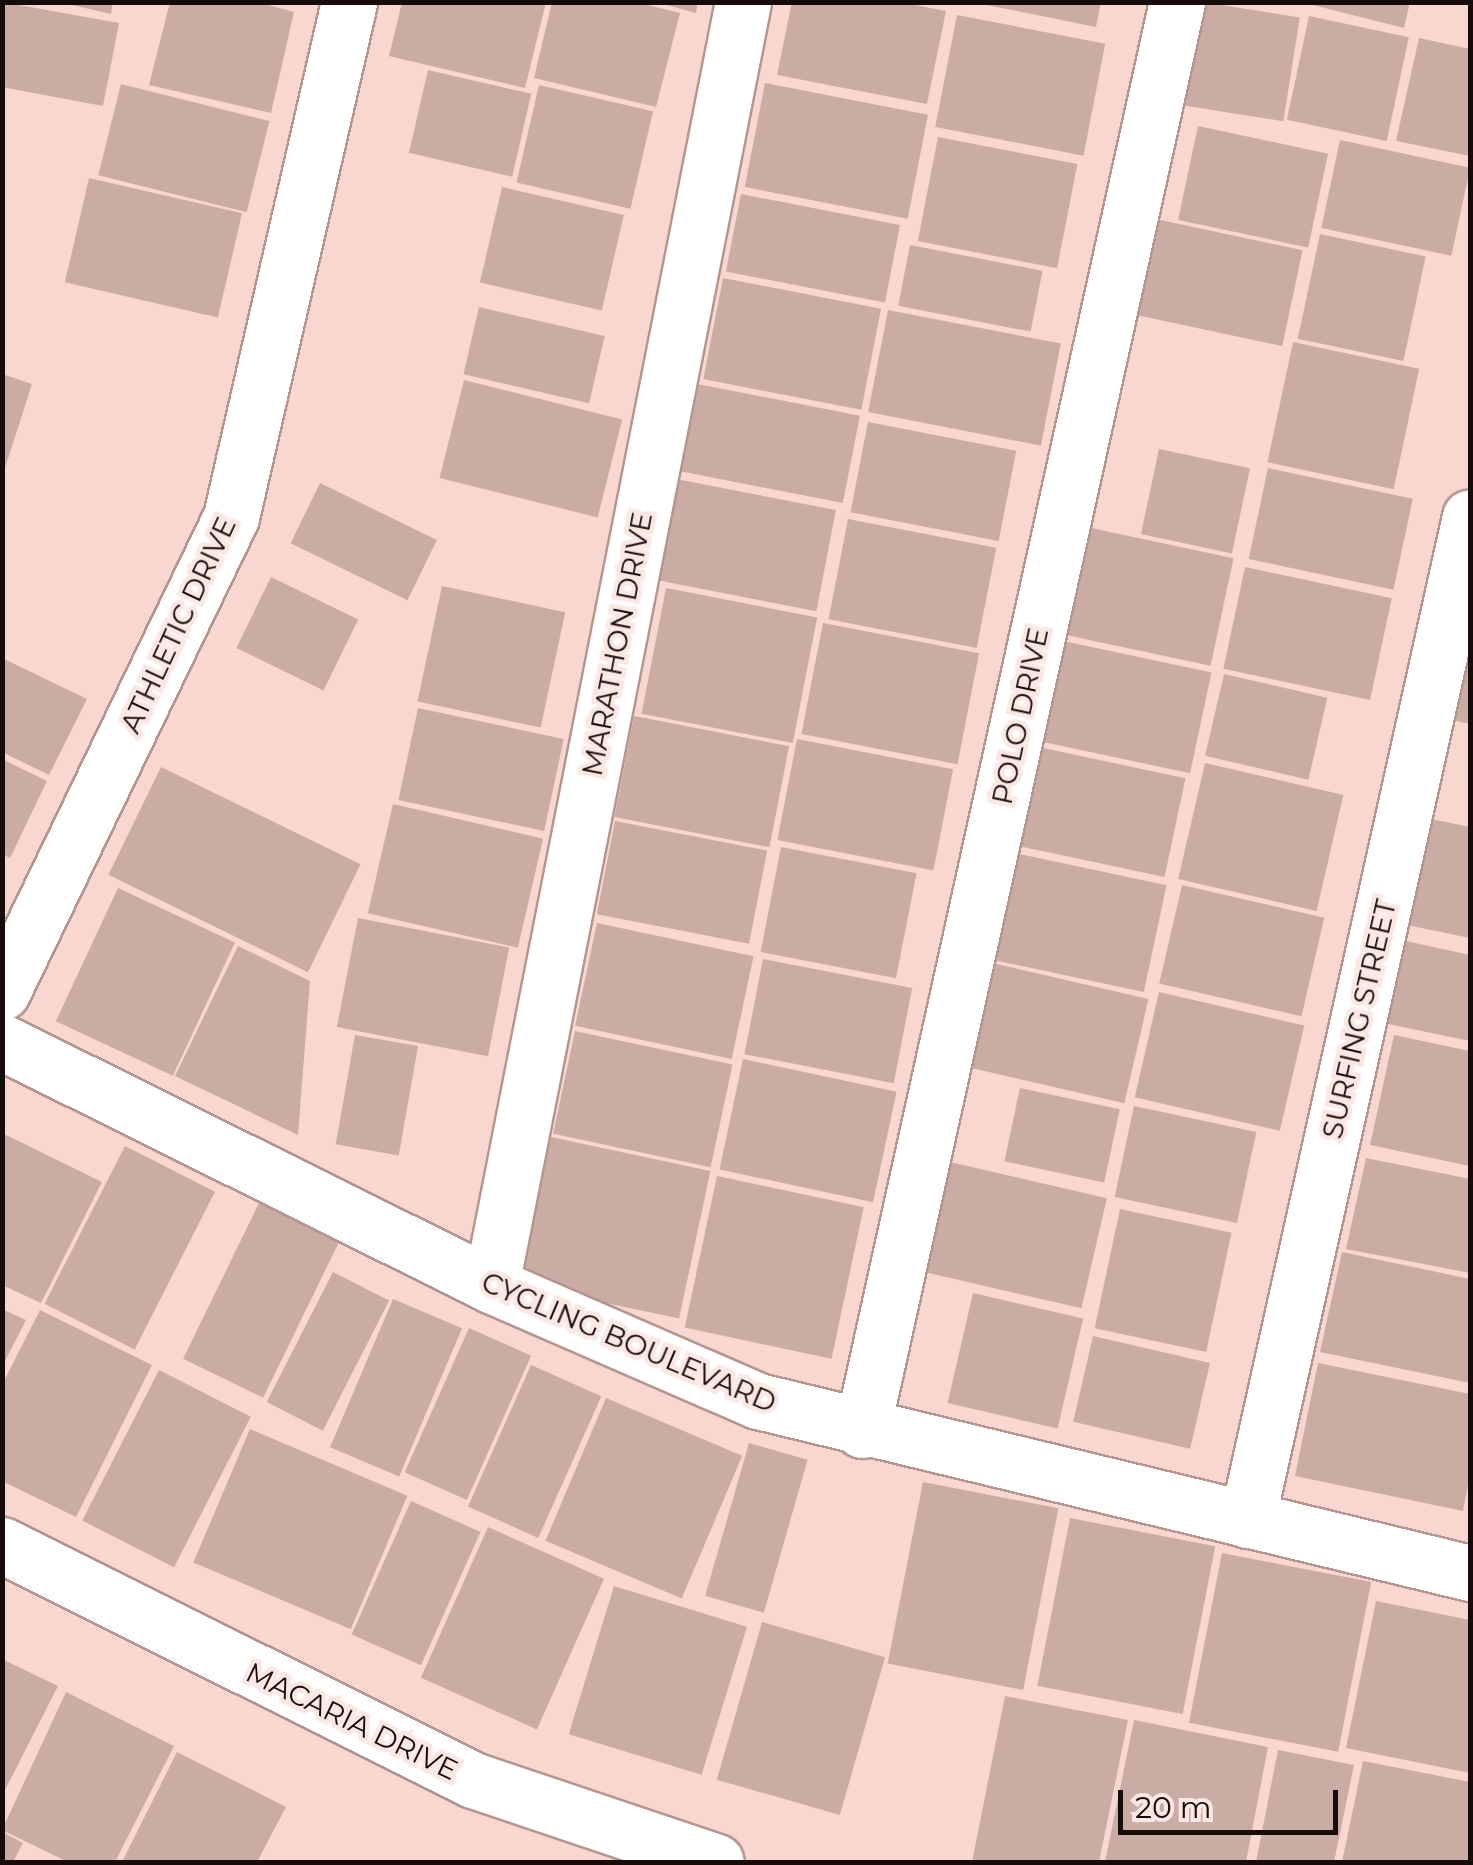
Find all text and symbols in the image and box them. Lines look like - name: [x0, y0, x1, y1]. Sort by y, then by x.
- street label: MARATHON DRIVE: [575, 509, 659, 779]
- street label: ATHLETIC DRIVE: [113, 512, 243, 738]
- street label: POLO DRIVE: [985, 625, 1055, 807]
- street label: SURFING STREET: [1315, 896, 1403, 1142]
- street label: CYCLING BOULEVARD: [477, 1265, 781, 1419]
- street label: MACARIA DRIVE: [241, 1655, 463, 1787]
- scale bar: [1123, 1770, 1343, 1832]
- text: 20 m: [1135, 1789, 1212, 1826]

